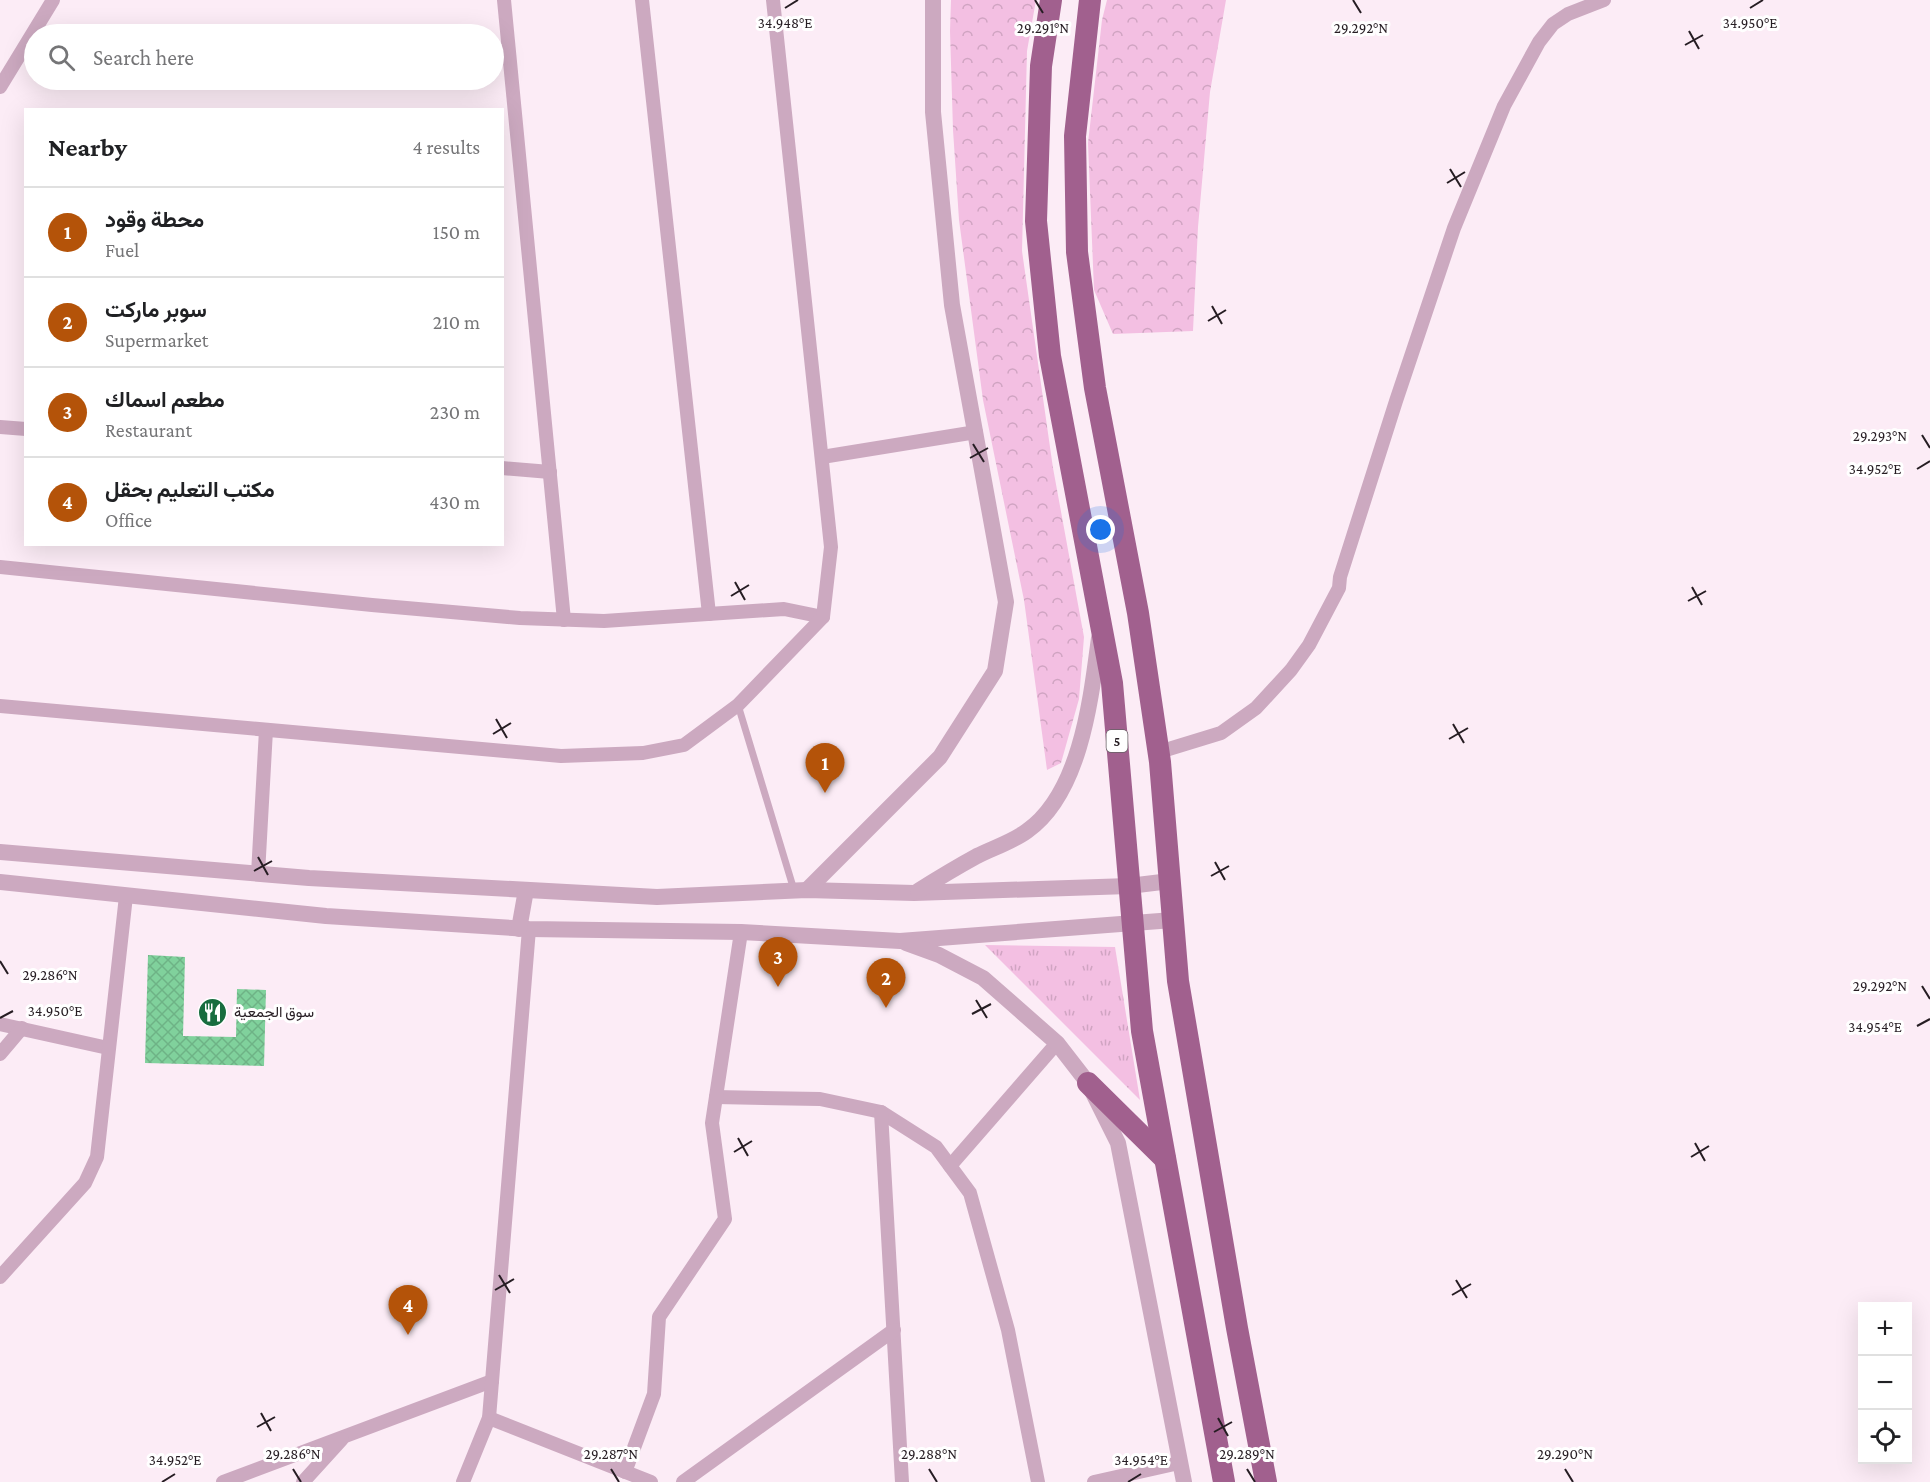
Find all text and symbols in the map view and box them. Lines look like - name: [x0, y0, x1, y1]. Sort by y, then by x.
- text: 34.948°E: [758, 15, 812, 31]
- text: 34.950°E: [1723, 15, 1777, 31]
- text: 29.291°N: [1017, 20, 1069, 36]
- text: 29.292°N: [1334, 20, 1388, 36]
- search box: [24, 24, 504, 90]
- icon: search: [45, 41, 78, 74]
- text: Search here: [93, 45, 194, 70]
- text: Nearby: [48, 133, 127, 162]
- text: 4 results: [413, 136, 480, 158]
- text: محطة وقود: [105, 207, 204, 232]
- text: 1: [64, 221, 71, 243]
- text: 150 m: [433, 221, 480, 243]
- text: Fuel: [105, 239, 139, 261]
- text: سوبر ماركت: [105, 297, 207, 322]
- text: 2: [62, 311, 73, 333]
- text: 210 m: [433, 311, 480, 333]
- text: Supermarket: [105, 329, 208, 351]
- text: مطعم اسماك: [105, 387, 225, 412]
- text: 3: [63, 401, 72, 423]
- text: 230 m: [430, 401, 480, 423]
- text: Restaurant: [105, 419, 192, 441]
- text: 29.293°N: [1853, 428, 1907, 444]
- text: 34.952°E: [1849, 461, 1901, 477]
- text: مكتب التعليم بحقل: [105, 477, 275, 502]
- text: 4: [62, 491, 73, 513]
- text: 430 m: [429, 491, 480, 513]
- text: Office: [105, 509, 152, 531]
- your location: [1086, 515, 1115, 544]
- road number: 5: [1106, 730, 1128, 752]
- pin: 1: [806, 744, 844, 793]
- pin: 3: [758, 938, 798, 987]
- pin: 2: [866, 958, 906, 1008]
- text: 29.286°N: [22, 967, 78, 983]
- text: 29.292°N: [1853, 978, 1907, 994]
- restaurant icon: سوق الجمعية: [197, 996, 229, 1028]
- text: 34.950°E: [28, 1003, 82, 1019]
- place label: سوق الجمعية: [234, 1004, 314, 1021]
- text: 34.954°E: [1848, 1019, 1902, 1035]
- pin: 4: [388, 1286, 428, 1335]
- map controls: [1858, 1302, 1912, 1464]
- button: +: [1858, 1302, 1912, 1356]
- button: −: [1858, 1356, 1912, 1410]
- button: locate: [1858, 1410, 1912, 1464]
- text: 29.286°N: [265, 1446, 321, 1462]
- text: 29.287°N: [584, 1446, 638, 1462]
- text: 29.288°N: [901, 1446, 957, 1462]
- text: 29.289°N: [1219, 1446, 1275, 1462]
- text: 29.290°N: [1537, 1446, 1593, 1462]
- text: 34.952°E: [149, 1452, 201, 1468]
- text: 34.954°E: [1114, 1452, 1168, 1468]

